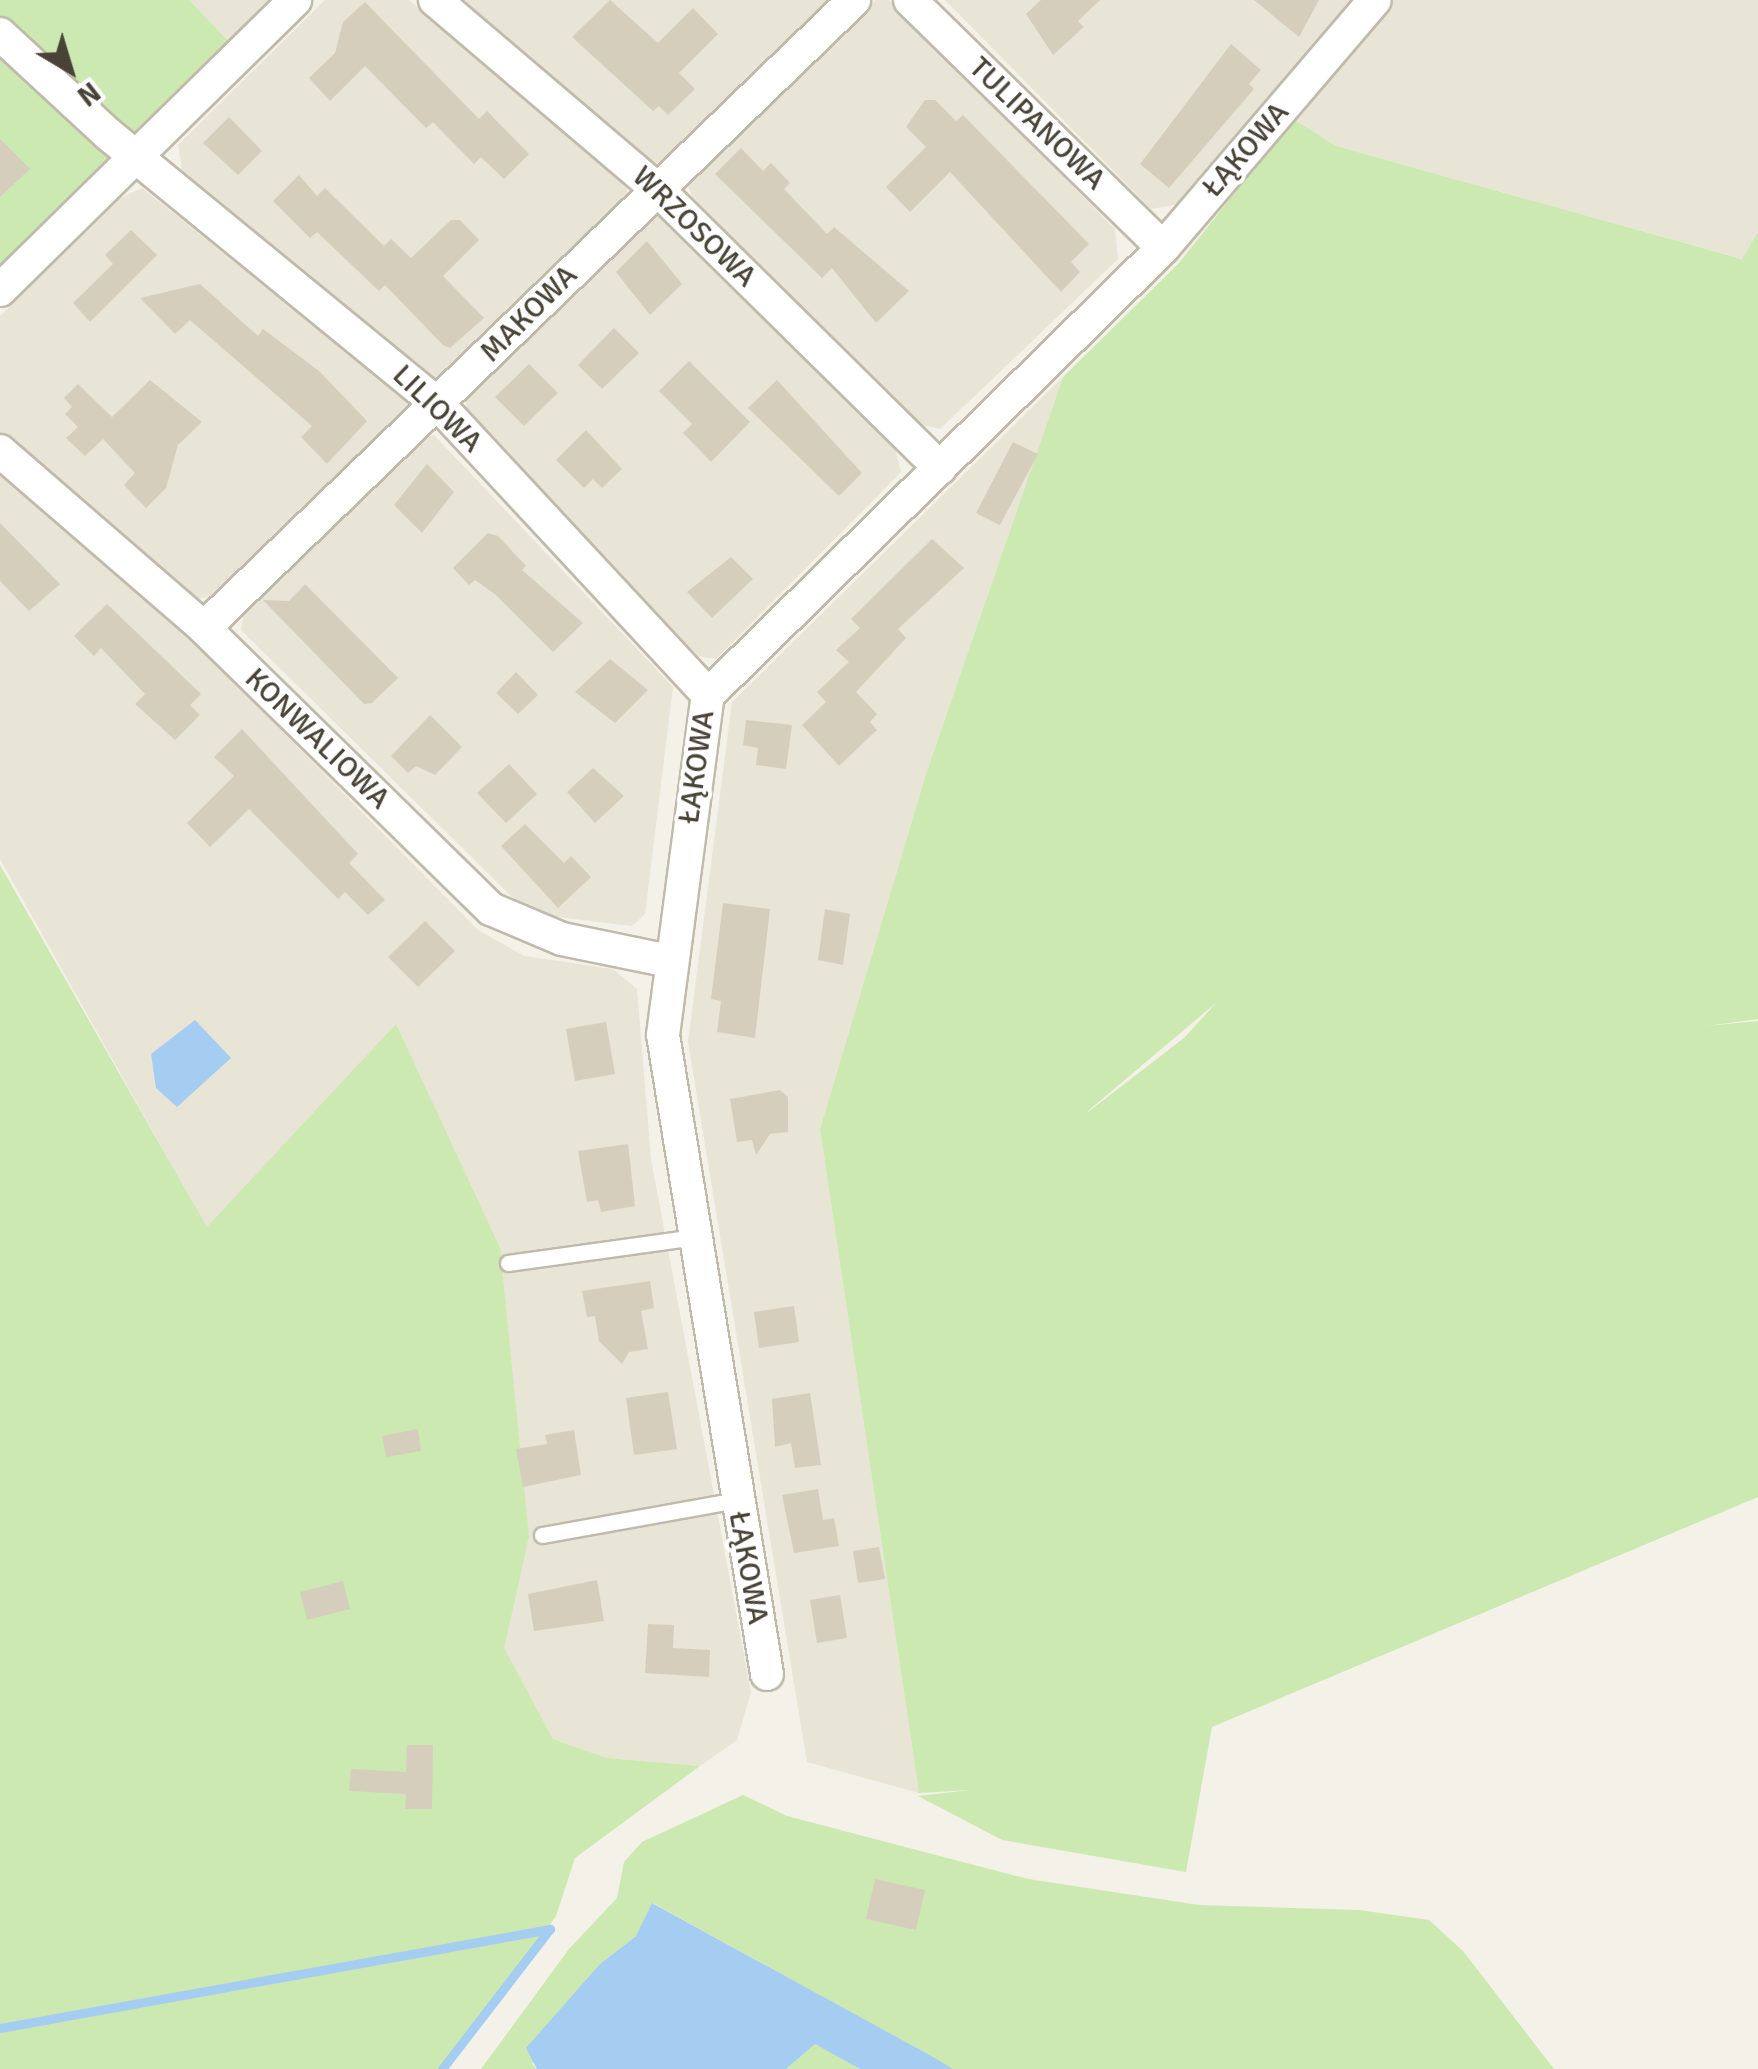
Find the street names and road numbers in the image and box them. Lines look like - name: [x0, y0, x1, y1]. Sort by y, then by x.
- street label: TULIPANOWA: [961, 50, 1113, 198]
- street label: ŁĄKOWA: [1195, 95, 1297, 205]
- street label: WRZOSOWA: [624, 159, 764, 295]
- street label: MAKOWA: [473, 258, 585, 370]
- street label: LILIOWA: [385, 358, 489, 460]
- street label: KONWALIOWA: [237, 661, 397, 817]
- street label: ŁĄKOWA: [671, 708, 723, 826]
- street label: ŁĄKOWA: [720, 1509, 776, 1627]

